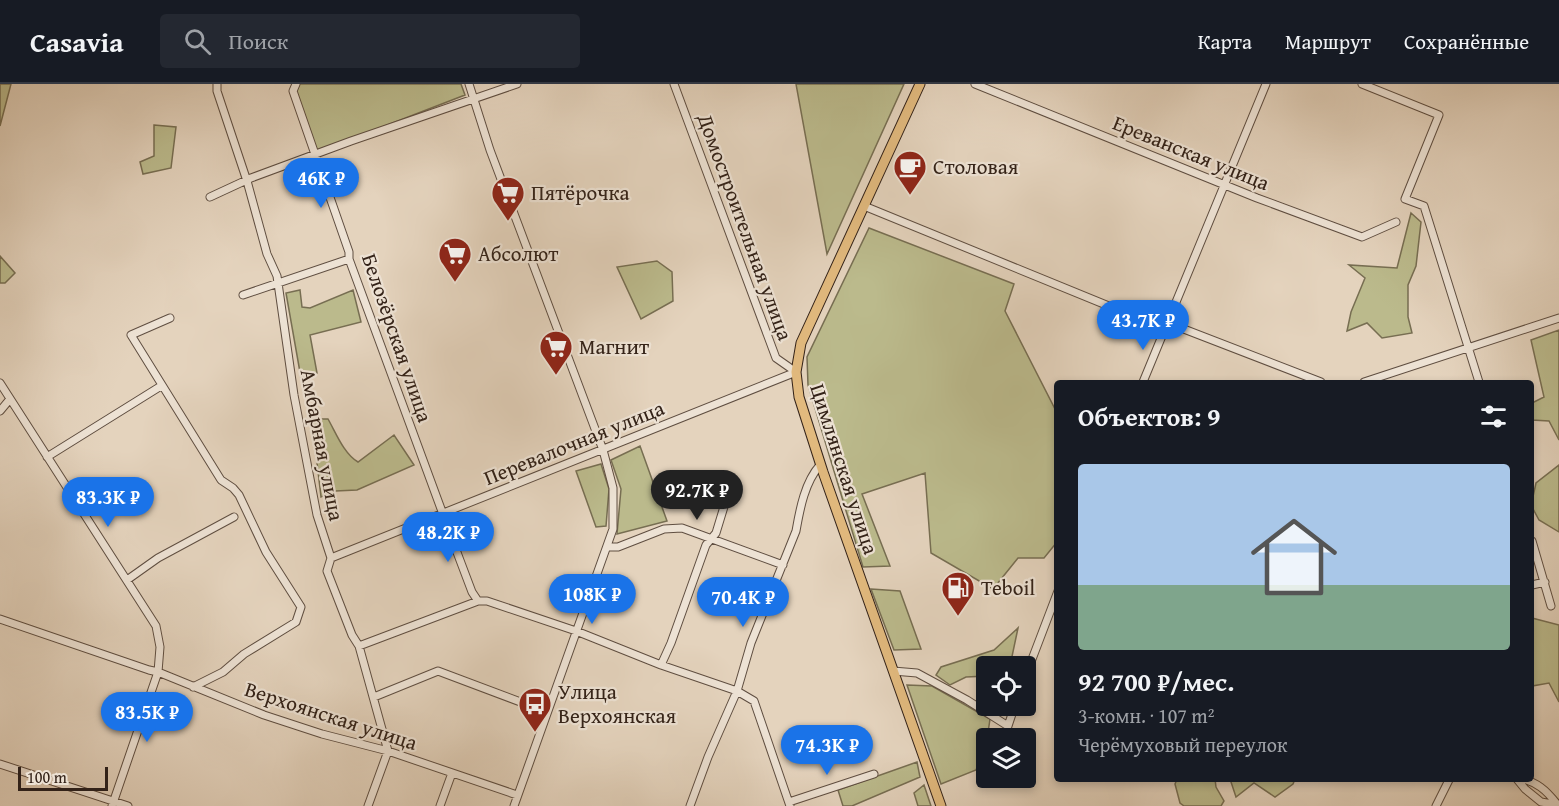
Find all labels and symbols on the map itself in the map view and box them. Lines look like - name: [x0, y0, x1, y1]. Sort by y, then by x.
- street label: Ереванская улица: [1108, 107, 1274, 198]
- street label: Домостроительная улица: [690, 108, 801, 345]
- cafe icon: Столовая: [892, 149, 928, 196]
- place label: Столовая: [933, 151, 1019, 182]
- pin: 46K ₽: [279, 158, 363, 209]
- supermarket icon: Пятёрочка: [490, 175, 526, 222]
- place label: Пятёрочка: [531, 177, 629, 208]
- supermarket icon: Абсолют: [437, 236, 473, 283]
- place label: Абсолют: [478, 238, 558, 269]
- street label: Белозёрская улица: [354, 249, 441, 426]
- pin: 43.7K ₽: [1088, 300, 1198, 351]
- supermarket icon: Магнит: [538, 329, 574, 376]
- place label: Магнит: [579, 331, 649, 362]
- street label: Амбарная улица: [293, 366, 352, 523]
- street label: Цимлянская улица: [802, 380, 887, 558]
- street label: Перевалочная улица: [479, 392, 669, 493]
- pin: 92.7K ₽: [642, 470, 752, 521]
- pin: 83.3K ₽: [53, 477, 163, 528]
- pin: 48.2K ₽: [393, 512, 503, 563]
- fuel station icon: Teboil: [940, 570, 976, 617]
- place label: Teboil: [981, 572, 1035, 603]
- pin: 108K ₽: [543, 574, 641, 625]
- pin: 70.4K ₽: [688, 577, 798, 628]
- street label: Верхоянская улица: [241, 673, 421, 758]
- place label: Улица Верхоянская: [558, 676, 677, 731]
- bus stop icon: Улица Верхоянская: [517, 686, 553, 733]
- pin: 83.5K ₽: [92, 692, 202, 743]
- pin: 74.3K ₽: [772, 725, 882, 776]
- scale bar: [18, 764, 108, 792]

